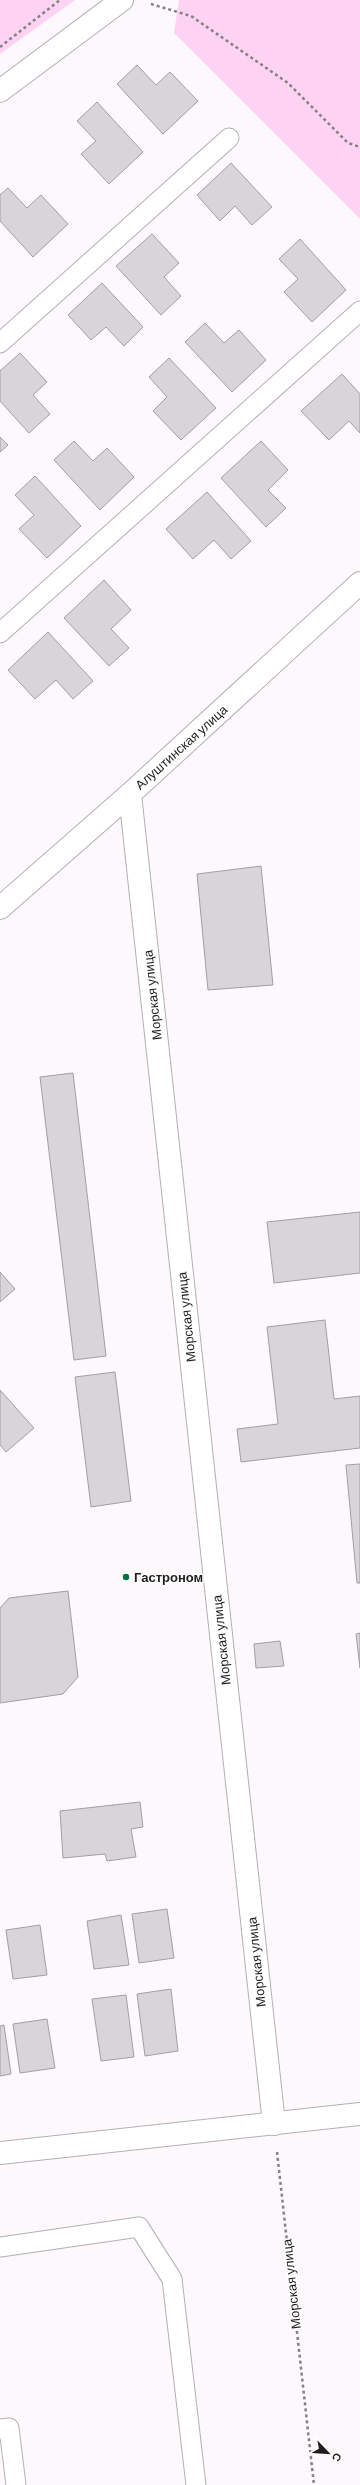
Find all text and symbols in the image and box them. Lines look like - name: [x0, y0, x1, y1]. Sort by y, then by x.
- street label: Алуштинская улица: [132, 701, 231, 793]
- street label: Морская улица: [139, 948, 165, 1041]
- street label: Морская улица: [173, 1270, 199, 1363]
- place label: Гастроном: [134, 1569, 203, 1585]
- marker: Гастроном: [121, 1572, 131, 1582]
- street label: Морская улица: [208, 1593, 234, 1686]
- street label: Морская улица: [243, 1915, 269, 2008]
- street label: Морская улица: [278, 2237, 304, 2330]
- north arrow: [308, 2433, 348, 2473]
- text: С: [330, 2451, 345, 2464]

